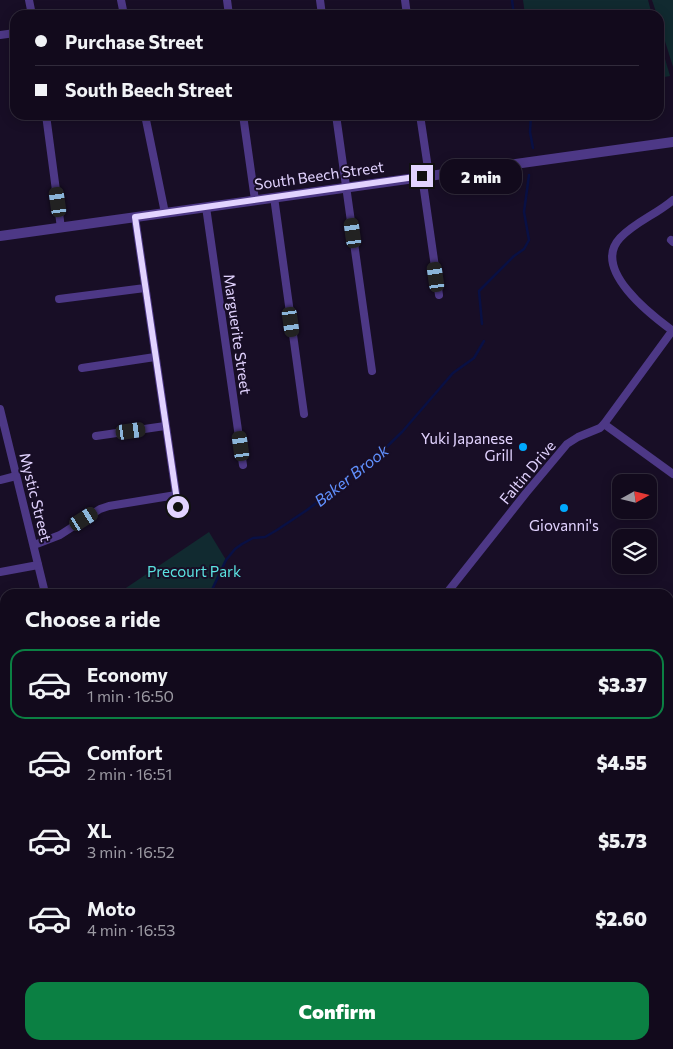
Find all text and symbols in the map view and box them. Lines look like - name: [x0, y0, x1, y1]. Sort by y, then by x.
- text: Purchase Street: [65, 30, 203, 53]
- text: South Beech Street: [65, 78, 232, 101]
- street label: South Beech Street: [253, 157, 385, 193]
- callout: 2 min: [440, 158, 522, 194]
- route end: [411, 165, 433, 187]
- text: 2 min: [461, 167, 501, 186]
- car: [48, 186, 67, 218]
- car: [343, 217, 362, 249]
- car: [426, 261, 445, 293]
- street label: Marguerite Street: [221, 273, 255, 395]
- car: [281, 306, 300, 338]
- car: [115, 421, 146, 441]
- place label: Yuki Japanese Grill: [421, 429, 513, 464]
- car: [231, 430, 250, 462]
- street label: Faltin Drive: [495, 436, 559, 508]
- water label: Baker Brook: [310, 440, 392, 510]
- marker: Yuki Japanese Grill: [517, 441, 529, 453]
- street label: Mystic Street: [16, 451, 56, 543]
- north arrow: [612, 474, 658, 519]
- map controls: [612, 474, 657, 574]
- route start: [167, 496, 189, 518]
- marker: Giovanni's: [558, 502, 570, 514]
- car: [67, 505, 100, 533]
- place label: Giovanni's: [529, 516, 599, 534]
- button: layers: [612, 529, 657, 574]
- park label: Precourt Park: [147, 562, 241, 580]
- text: Choose a ride: [25, 605, 160, 632]
- icon: car: [27, 662, 72, 707]
- text: Economy: [87, 663, 168, 686]
- text: $3.37: [598, 673, 647, 696]
- text: 1 min · 16:50: [87, 686, 174, 705]
- icon: car: [27, 740, 72, 785]
- text: Comfort: [87, 741, 163, 764]
- text: $4.55: [597, 751, 647, 774]
- text: 2 min · 16:51: [87, 764, 172, 783]
- icon: car: [27, 818, 72, 863]
- text: XL: [87, 819, 112, 842]
- text: $5.73: [598, 829, 647, 852]
- text: 3 min · 16:52: [87, 842, 175, 861]
- icon: car: [27, 896, 72, 941]
- text: Moto: [87, 897, 136, 920]
- text: $2.60: [595, 907, 647, 930]
- text: 4 min · 16:53: [87, 920, 175, 939]
- button: Confirm: [25, 982, 649, 1040]

